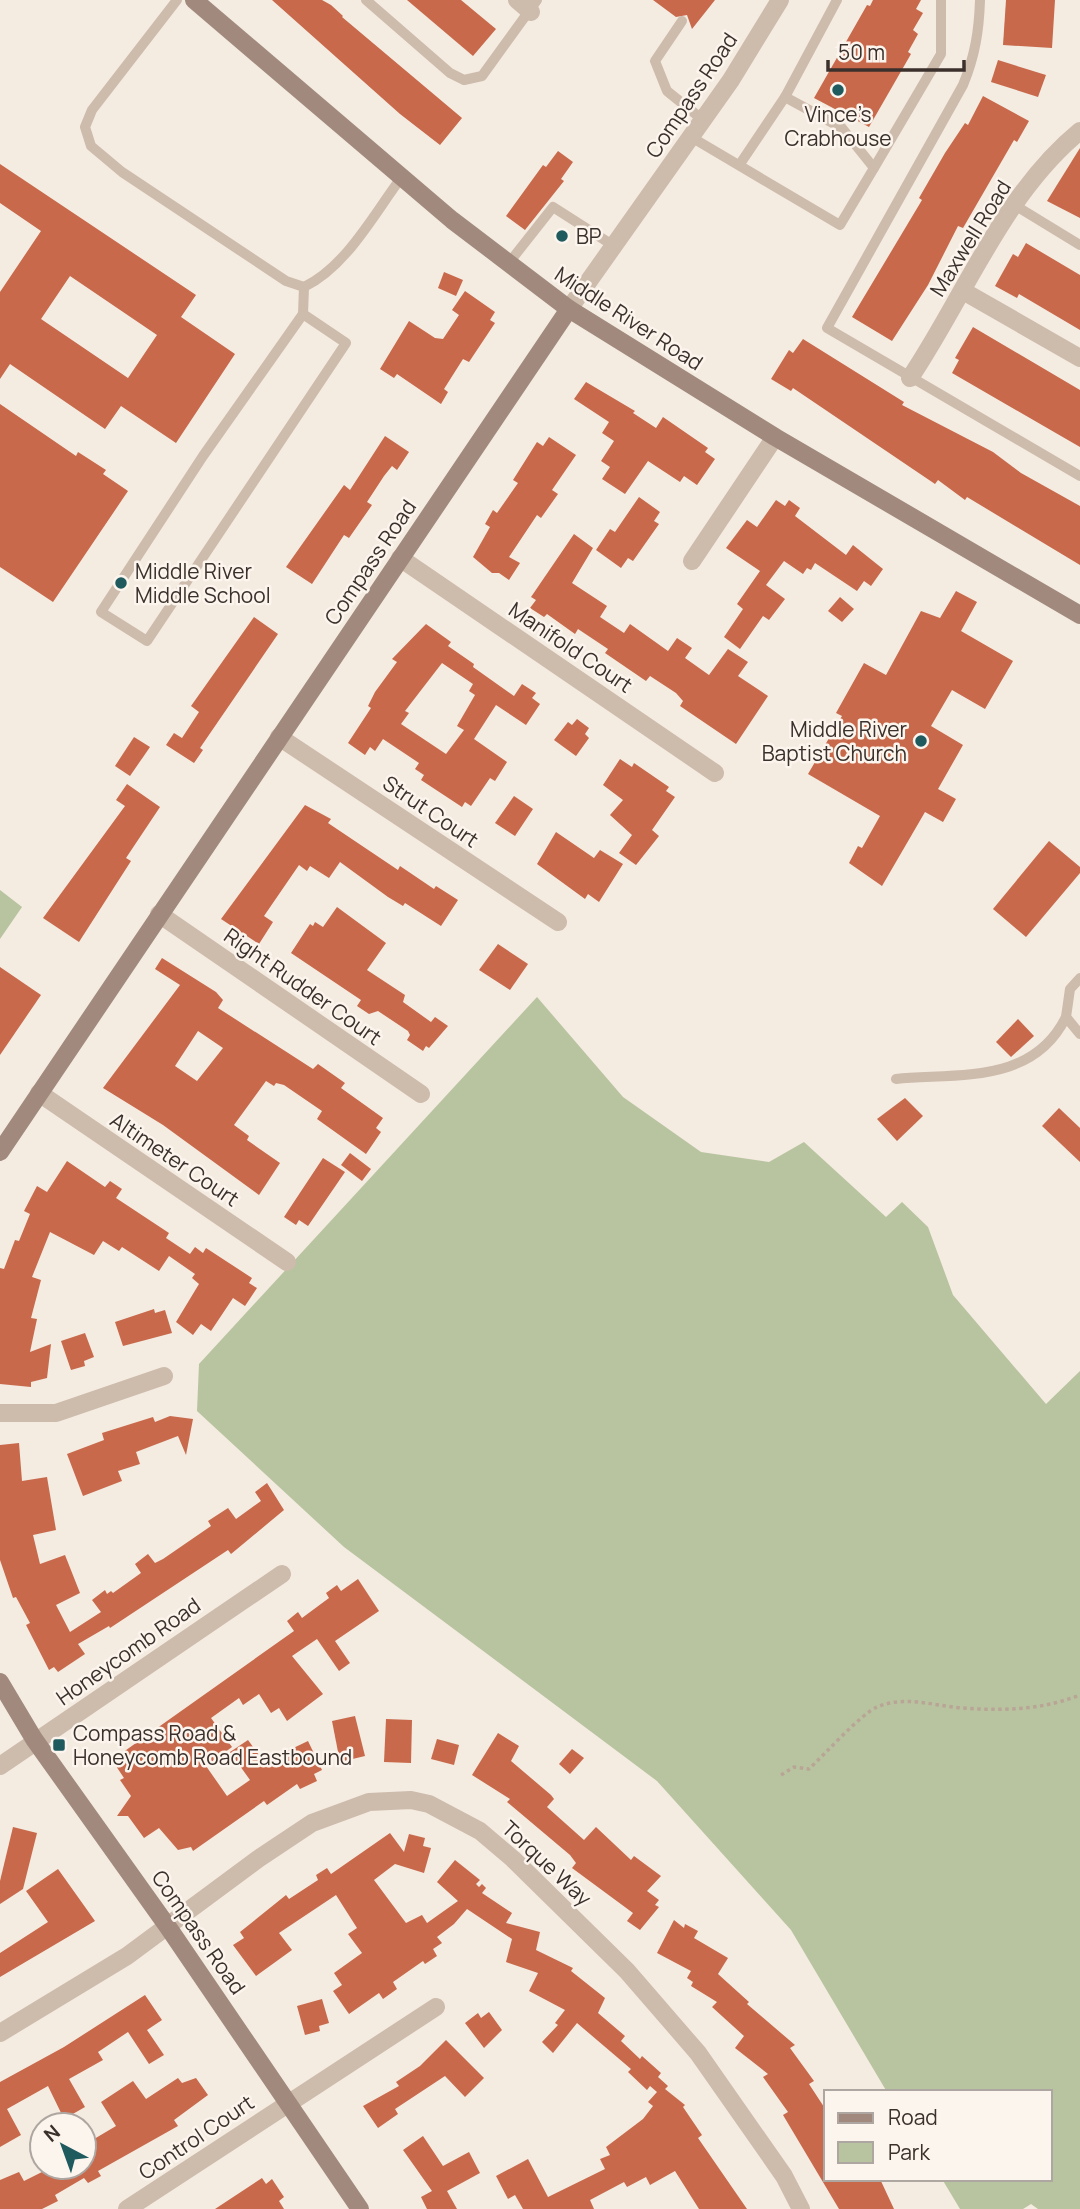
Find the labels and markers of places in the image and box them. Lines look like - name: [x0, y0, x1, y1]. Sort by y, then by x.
- marker: Vince’s Crabhouse: [830, 82, 846, 98]
- place label: Vince’s Crabhouse: [785, 100, 891, 152]
- place label: BP: [576, 222, 602, 250]
- marker: BP: [554, 228, 570, 244]
- place label: Middle River Middle School: [135, 557, 271, 609]
- marker: Middle River Middle School: [113, 575, 129, 591]
- place label: Middle River Baptist Church: [762, 715, 907, 767]
- marker: Middle River Baptist Church: [913, 733, 929, 749]
- place label: Compass Road & Honeycomb Road Eastbound: [73, 1719, 352, 1771]
- marker: Compass Road & Honeycomb Road Eastbound: [51, 1737, 67, 1753]

